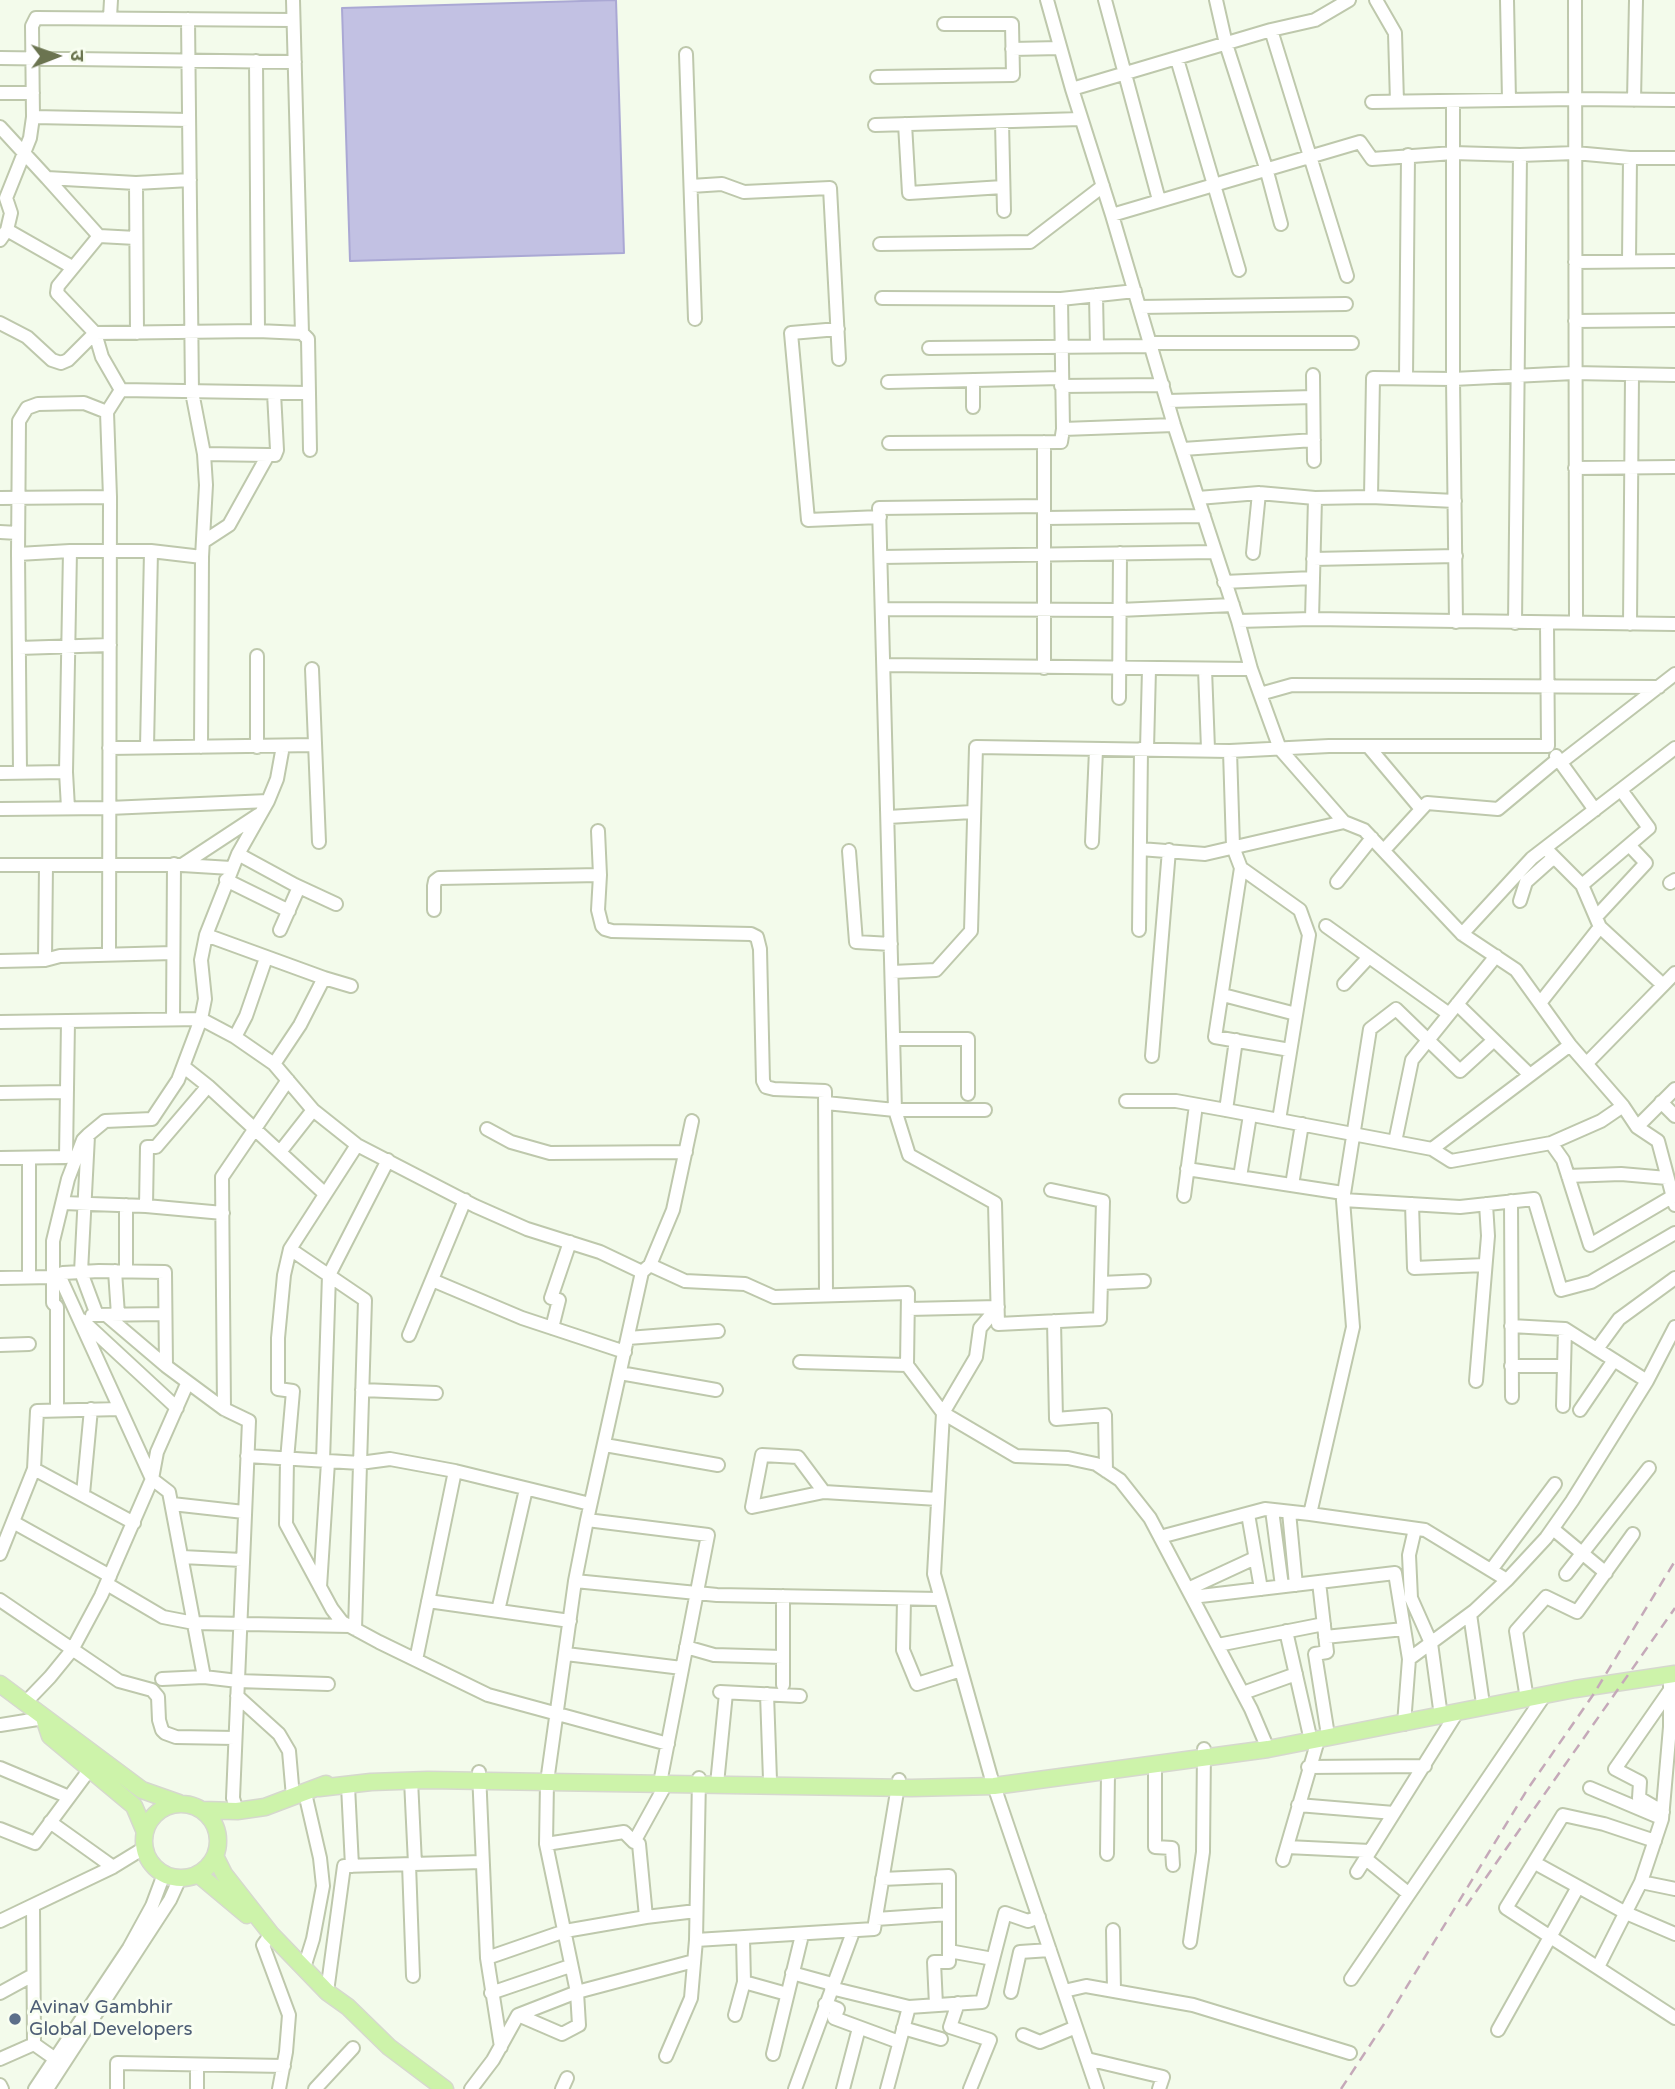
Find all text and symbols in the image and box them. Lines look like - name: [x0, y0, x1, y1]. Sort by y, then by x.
- north arrow: [21, 21, 91, 91]
- text: उ: [66, 50, 88, 61]
- place label: Avinav Gambhir Global Developers: [29, 1997, 193, 2041]
- marker: Avinav Gambhir Global Developers: [7, 2011, 23, 2027]

